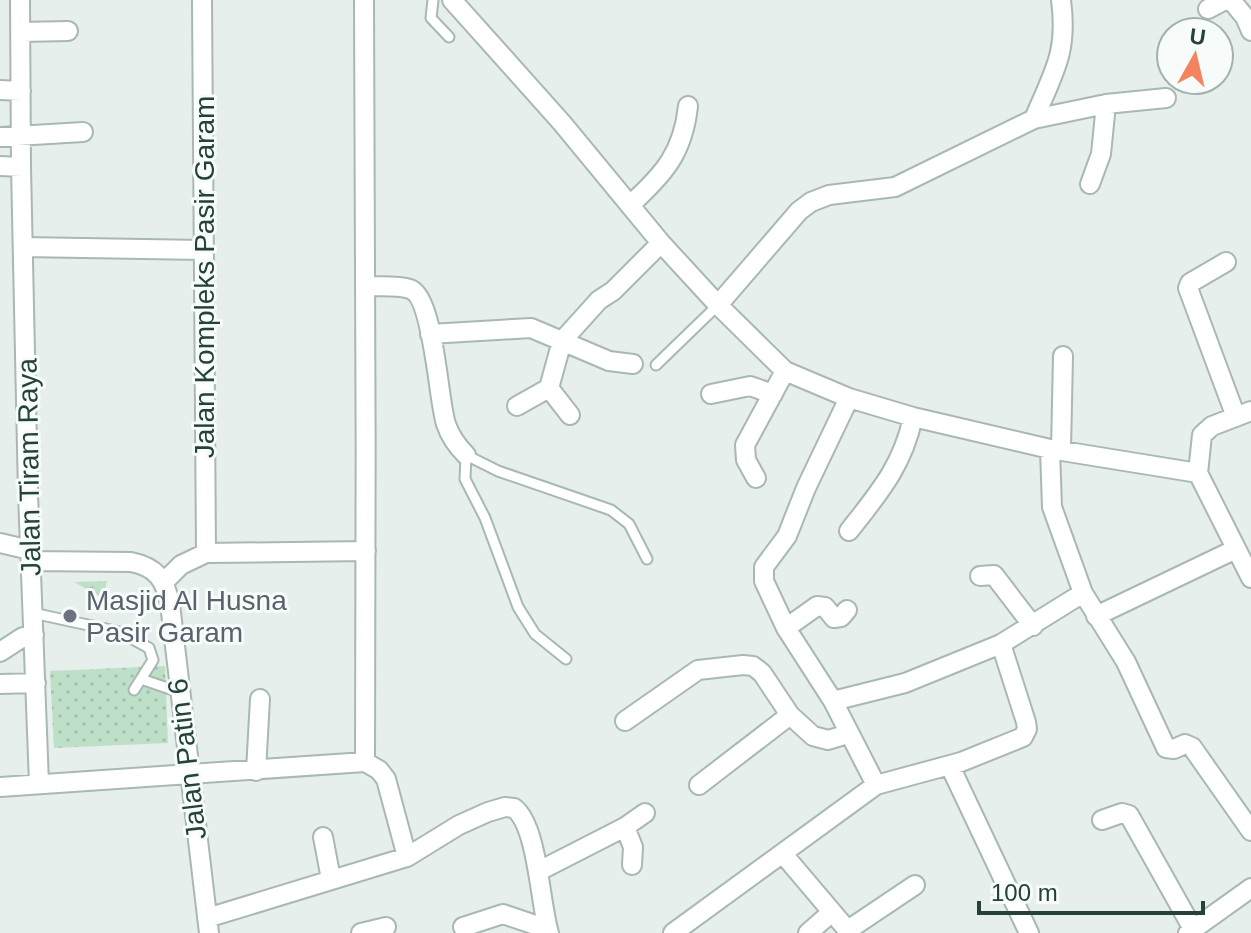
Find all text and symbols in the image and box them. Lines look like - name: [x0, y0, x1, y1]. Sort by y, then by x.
- north arrow: [1155, 16, 1235, 96]
- text: U: [1188, 23, 1207, 50]
- street label: Jalan Kompleks Pasir Garam: [189, 96, 220, 458]
- street label: Jalan Tiram Raya: [12, 357, 46, 576]
- place label: Masjid Al Husna Pasir Garam: [86, 585, 287, 648]
- marker: Masjid Al Husna Pasir Garam: [61, 607, 79, 625]
- street label: Jalan Patin 6: [162, 677, 212, 841]
- scale bar: [979, 865, 1203, 915]
- text: 100 m: [991, 879, 1058, 906]

